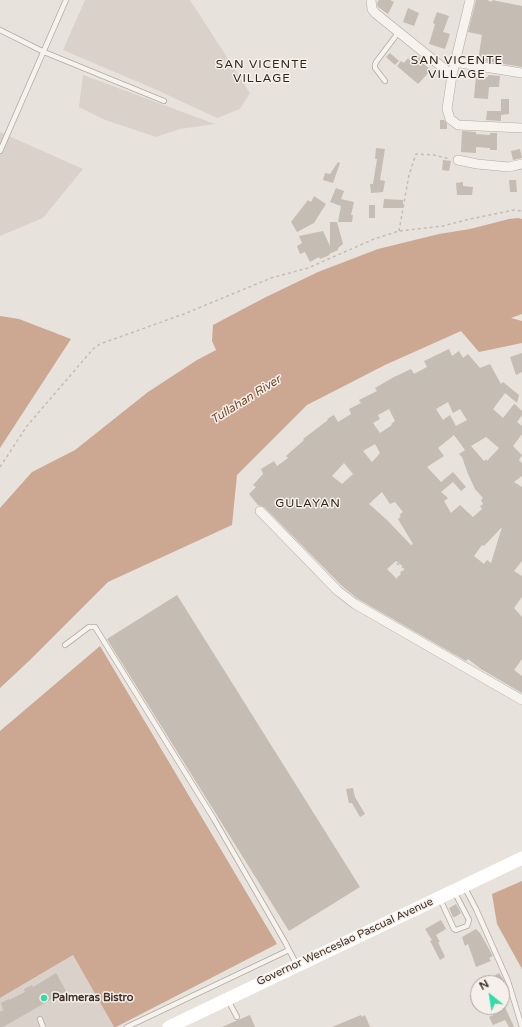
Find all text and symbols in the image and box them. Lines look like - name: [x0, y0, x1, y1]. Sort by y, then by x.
- district label: SAN VICENTE VILLAGE: [411, 54, 503, 82]
- district label: SAN VICENTE VILLAGE: [216, 58, 308, 86]
- water label: Tullahan River: [208, 373, 284, 427]
- district label: GULAYAN: [275, 497, 341, 511]
- street label: Governor Wenceslao Pascual Avenue: [255, 895, 435, 989]
- north arrow: [470, 975, 510, 1015]
- text: N: [477, 977, 491, 993]
- place label: Palmeras Bistro: [52, 991, 133, 1005]
- marker: Palmeras Bistro: [39, 993, 49, 1003]

